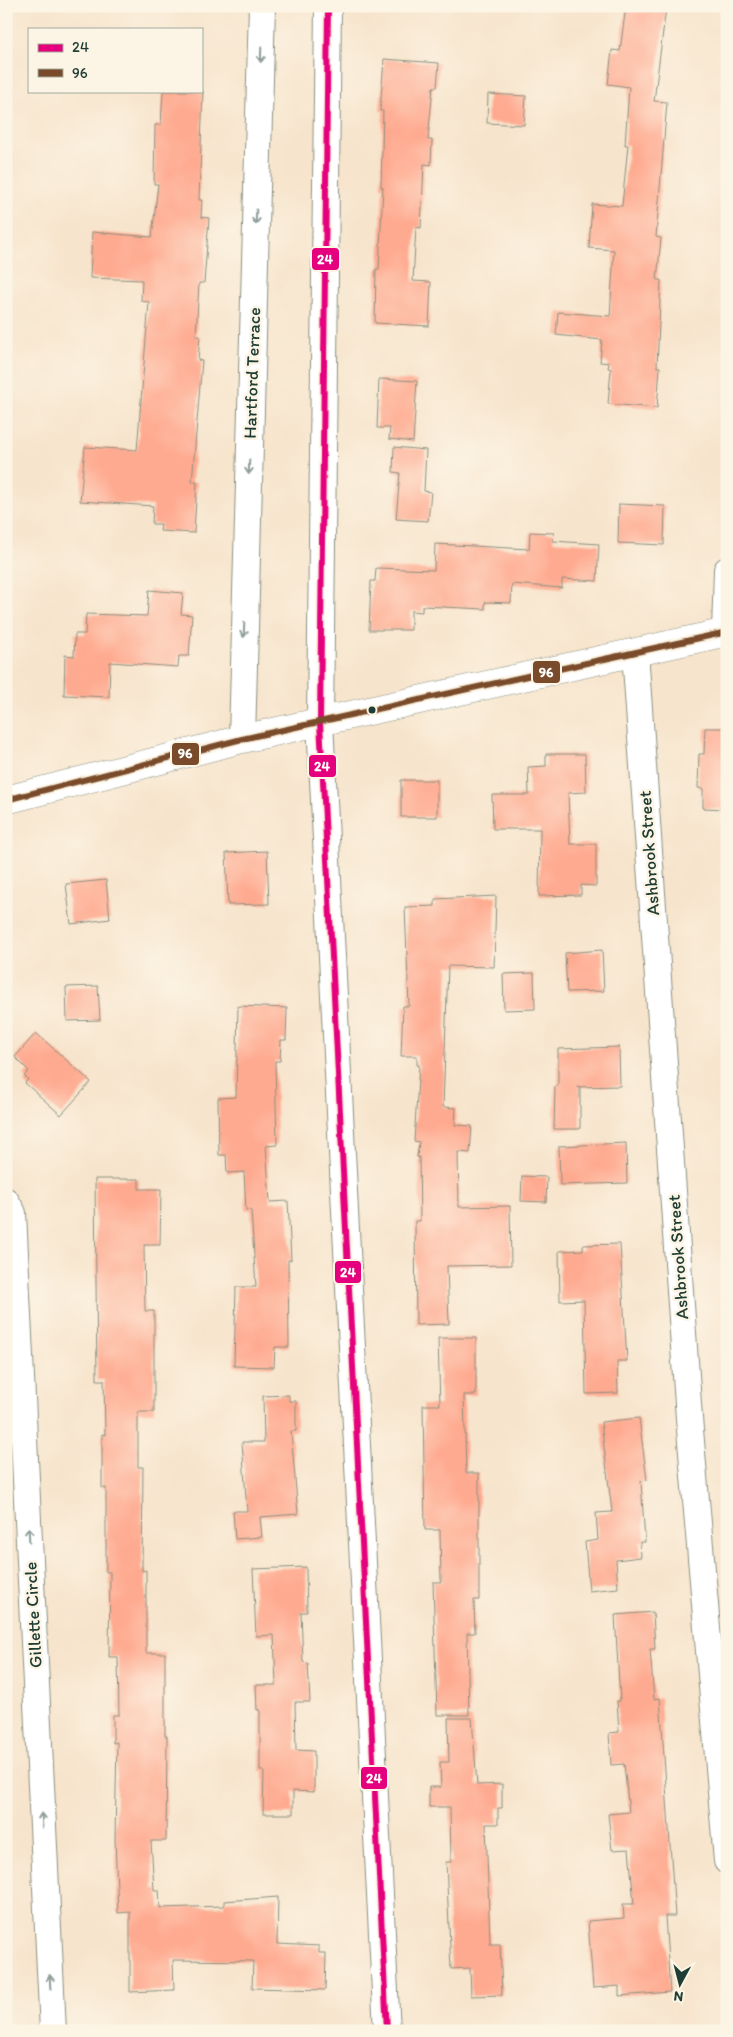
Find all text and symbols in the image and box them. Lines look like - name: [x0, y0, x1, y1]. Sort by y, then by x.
- legend: [28, 28, 202, 92]
- text: 24: [72, 38, 89, 56]
- one-way arrow: [256, 47, 265, 63]
- text: 96: [72, 64, 88, 82]
- one-way arrow: [251, 209, 261, 225]
- line badge: 24: [311, 247, 340, 271]
- text: 24: [317, 251, 333, 268]
- street label: Hartford Terrace: [239, 307, 265, 439]
- one-way arrow: [244, 459, 254, 475]
- one-way arrow: [240, 622, 249, 638]
- line badge: 96: [532, 660, 561, 684]
- text: 96: [539, 664, 554, 681]
- unlabelled marker: [367, 705, 377, 715]
- line badge: 96: [171, 742, 200, 766]
- text: 96: [178, 745, 193, 762]
- line badge: 24: [308, 754, 337, 778]
- text: 24: [314, 758, 330, 775]
- street label: Ashbrook Street: [634, 790, 664, 916]
- street label: Ashbrook Street: [663, 1194, 693, 1320]
- line badge: 24: [334, 1260, 362, 1284]
- text: 24: [340, 1264, 356, 1281]
- one-way arrow: [24, 1527, 33, 1543]
- street label: Gillette Circle: [19, 1561, 47, 1669]
- line badge: 24: [360, 1766, 388, 1790]
- text: 24: [366, 1770, 382, 1787]
- one-way arrow: [38, 1812, 47, 1828]
- north arrow: [656, 1960, 706, 2010]
- one-way arrow: [46, 1974, 55, 1990]
- text: N: [673, 1987, 684, 2005]

